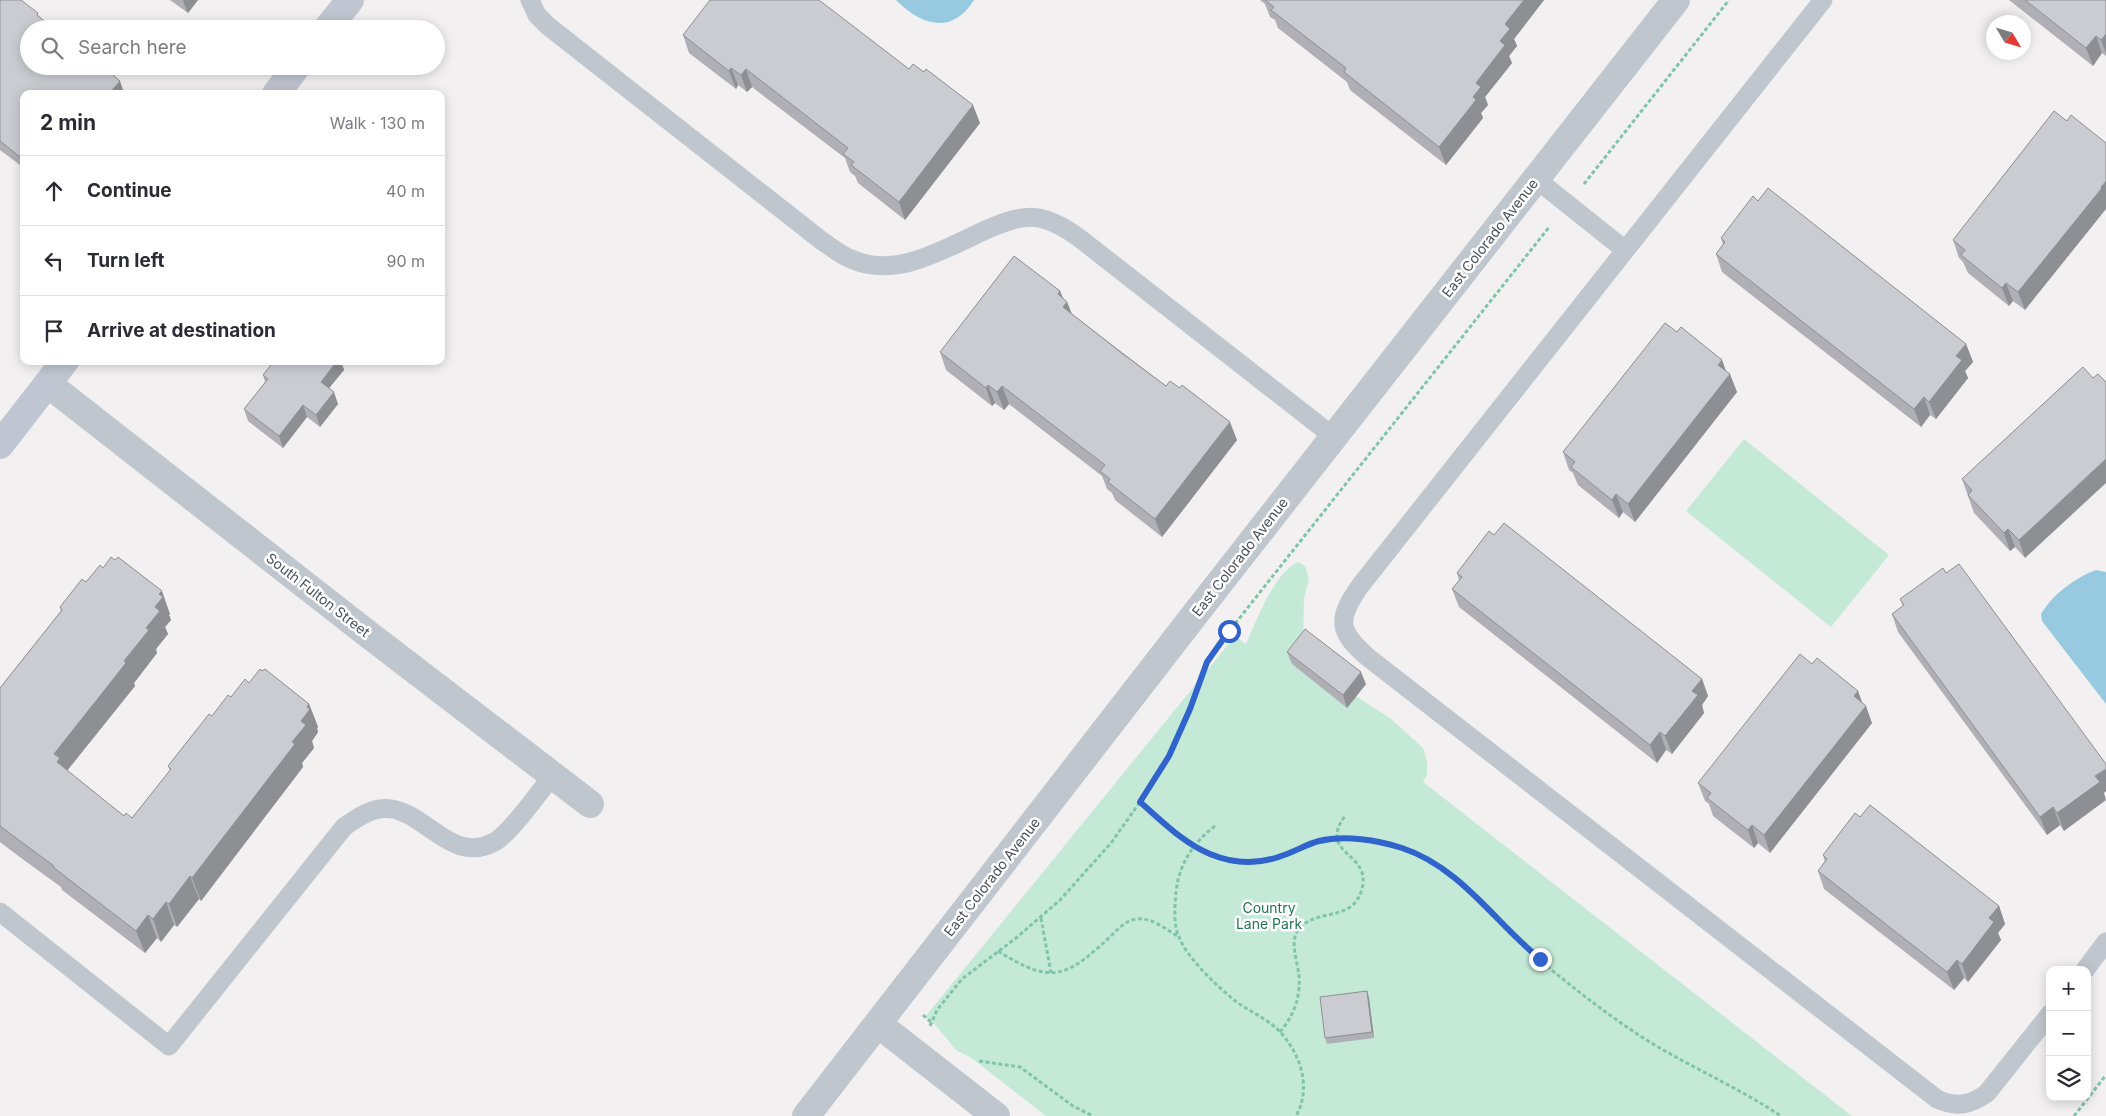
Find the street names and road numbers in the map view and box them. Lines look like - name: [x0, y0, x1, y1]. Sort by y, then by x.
- street label: East Colorado Avenue: [1438, 175, 1541, 300]
- street label: East Colorado Avenue: [1188, 494, 1291, 619]
- street label: South Fulton Street: [263, 549, 374, 641]
- street label: East Colorado Avenue: [940, 814, 1043, 939]

